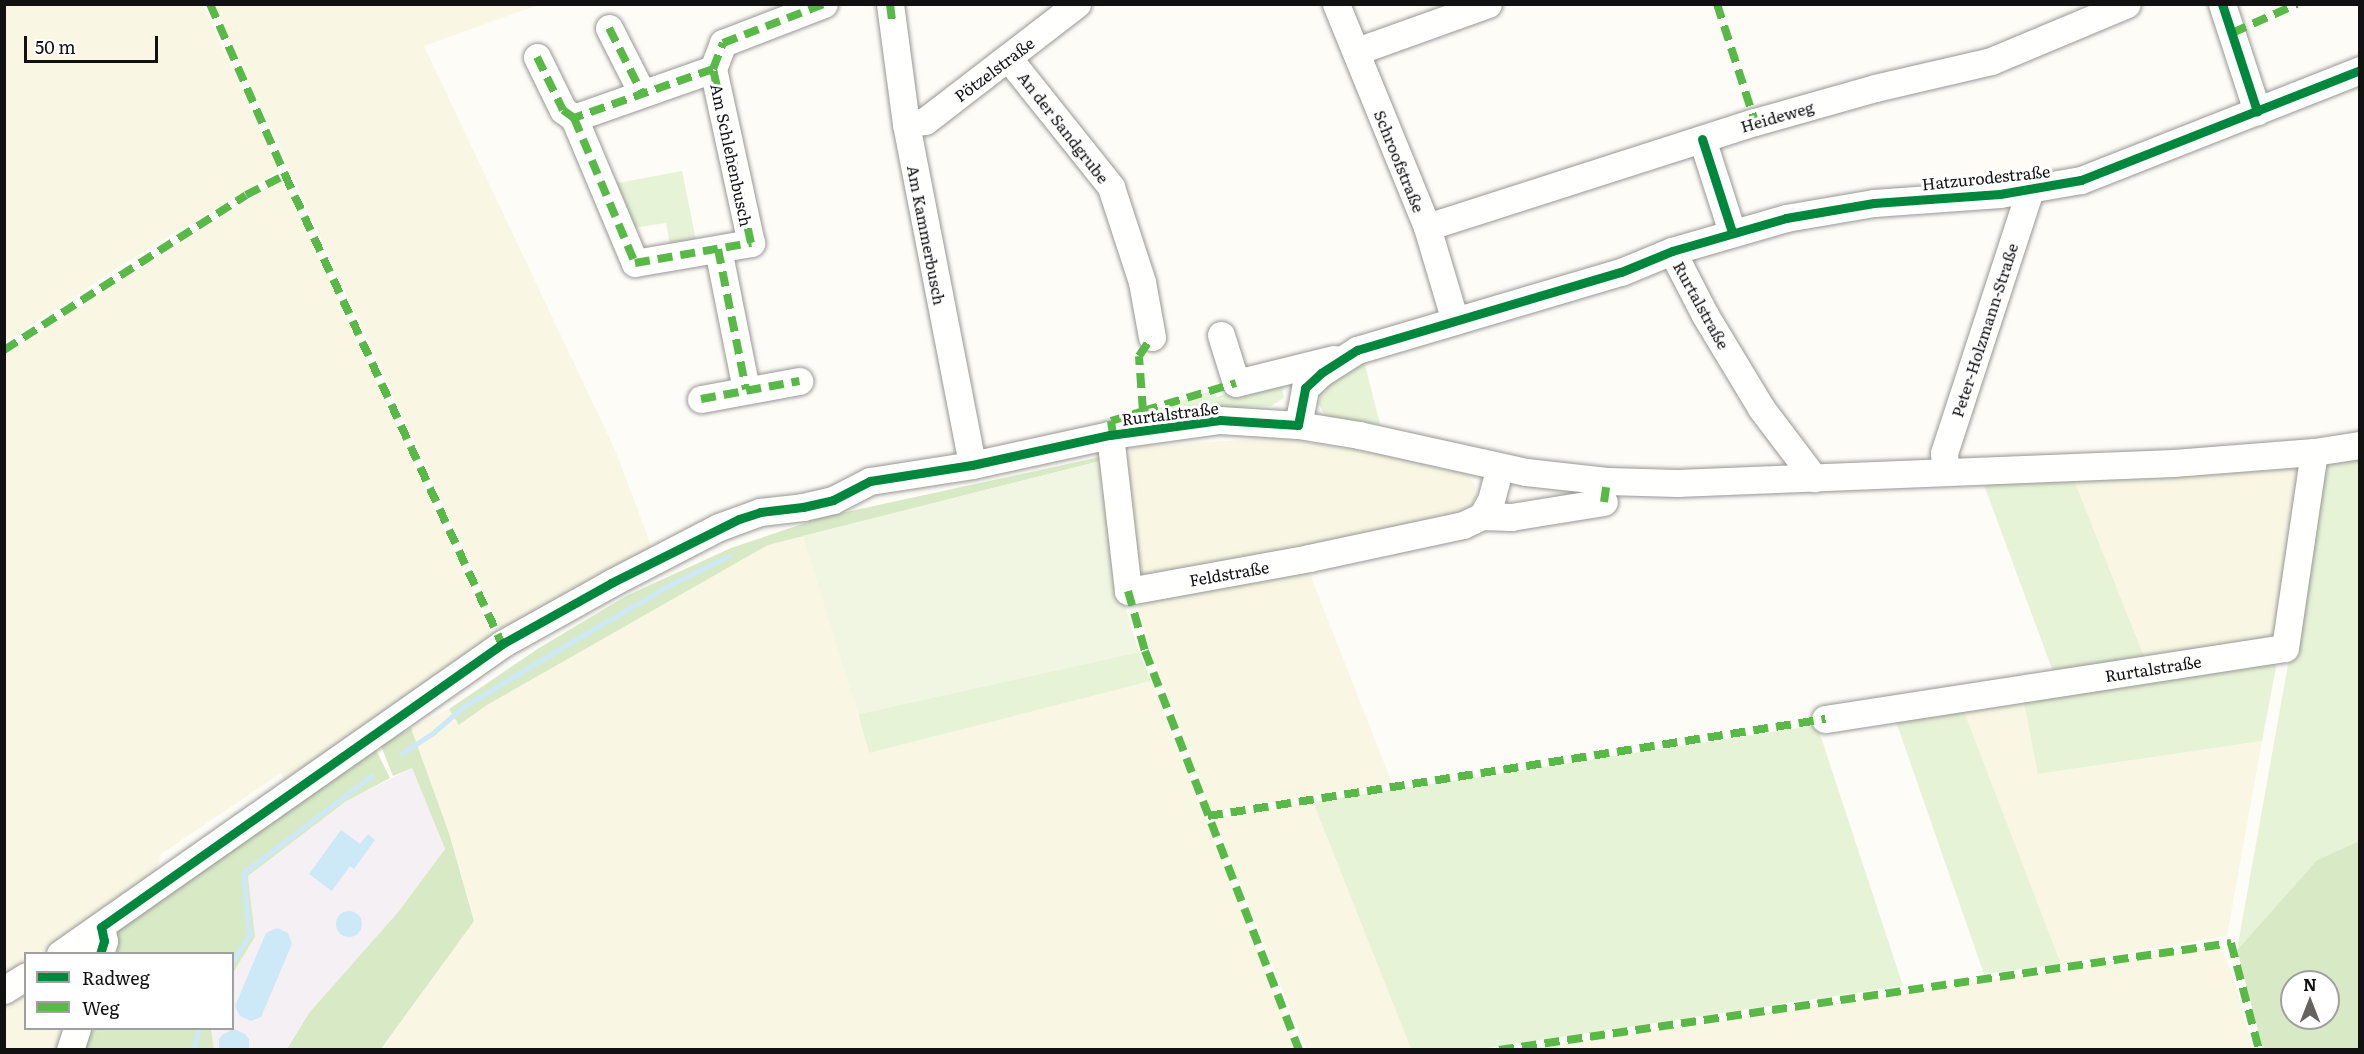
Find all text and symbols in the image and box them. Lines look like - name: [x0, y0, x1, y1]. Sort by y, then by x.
- scale bar: [27, 24, 160, 62]
- text: 50 m: [35, 33, 76, 60]
- street label: Pötzelstraße: [950, 33, 1038, 105]
- street label: An der Sandgrube: [1014, 67, 1114, 187]
- street label: Am Schlehenbusch: [707, 82, 757, 228]
- street label: Heideweg: [1738, 96, 1816, 136]
- street label: Schroofstraße: [1371, 107, 1429, 215]
- street label: Hatzurodestraße: [1921, 161, 2051, 193]
- street label: Am Kammerbusch: [904, 163, 950, 307]
- street label: Peter-Holzmann-Straße: [1947, 240, 2021, 420]
- street label: Rurtalstraße: [1670, 258, 1734, 352]
- street label: Rurtalstraße: [1120, 398, 1220, 428]
- street label: Feldstraße: [1188, 557, 1270, 589]
- street label: Rurtalstraße: [2103, 651, 2203, 685]
- legend: [24, 952, 234, 1030]
- text: Radweg: [82, 964, 150, 991]
- north arrow: [2280, 970, 2340, 1030]
- text: N: [2303, 972, 2317, 996]
- text: Weg: [82, 994, 119, 1021]

